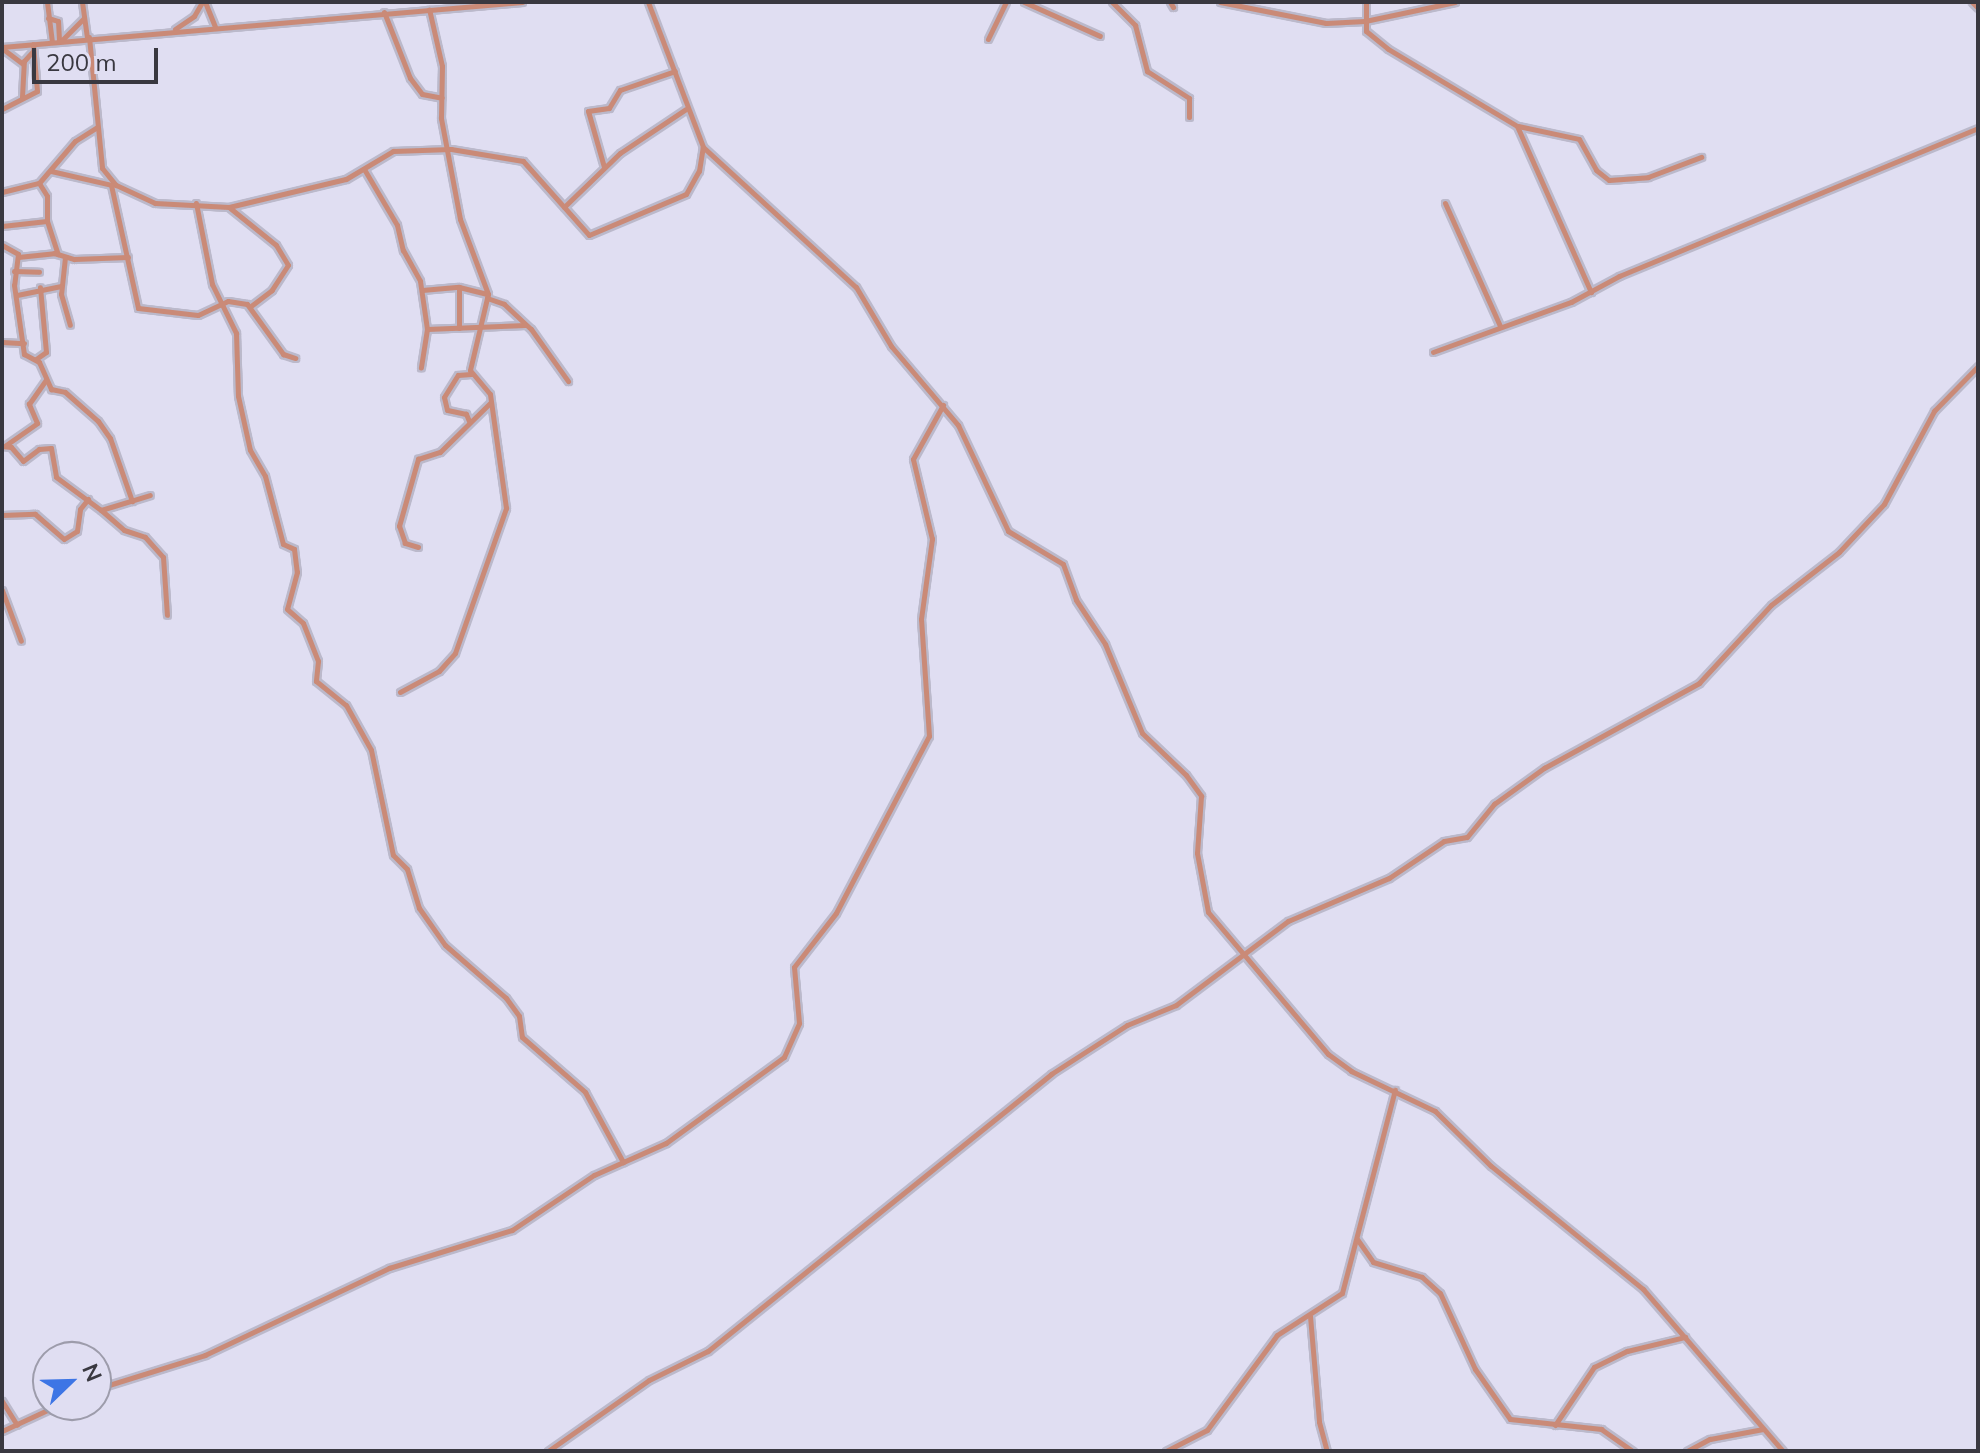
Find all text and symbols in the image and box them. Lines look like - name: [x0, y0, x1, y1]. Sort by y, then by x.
- scale bar: [36, 32, 162, 82]
- text: 200 m: [46, 47, 117, 77]
- north arrow: [32, 1341, 112, 1421]
- text: N: [76, 1359, 108, 1386]

